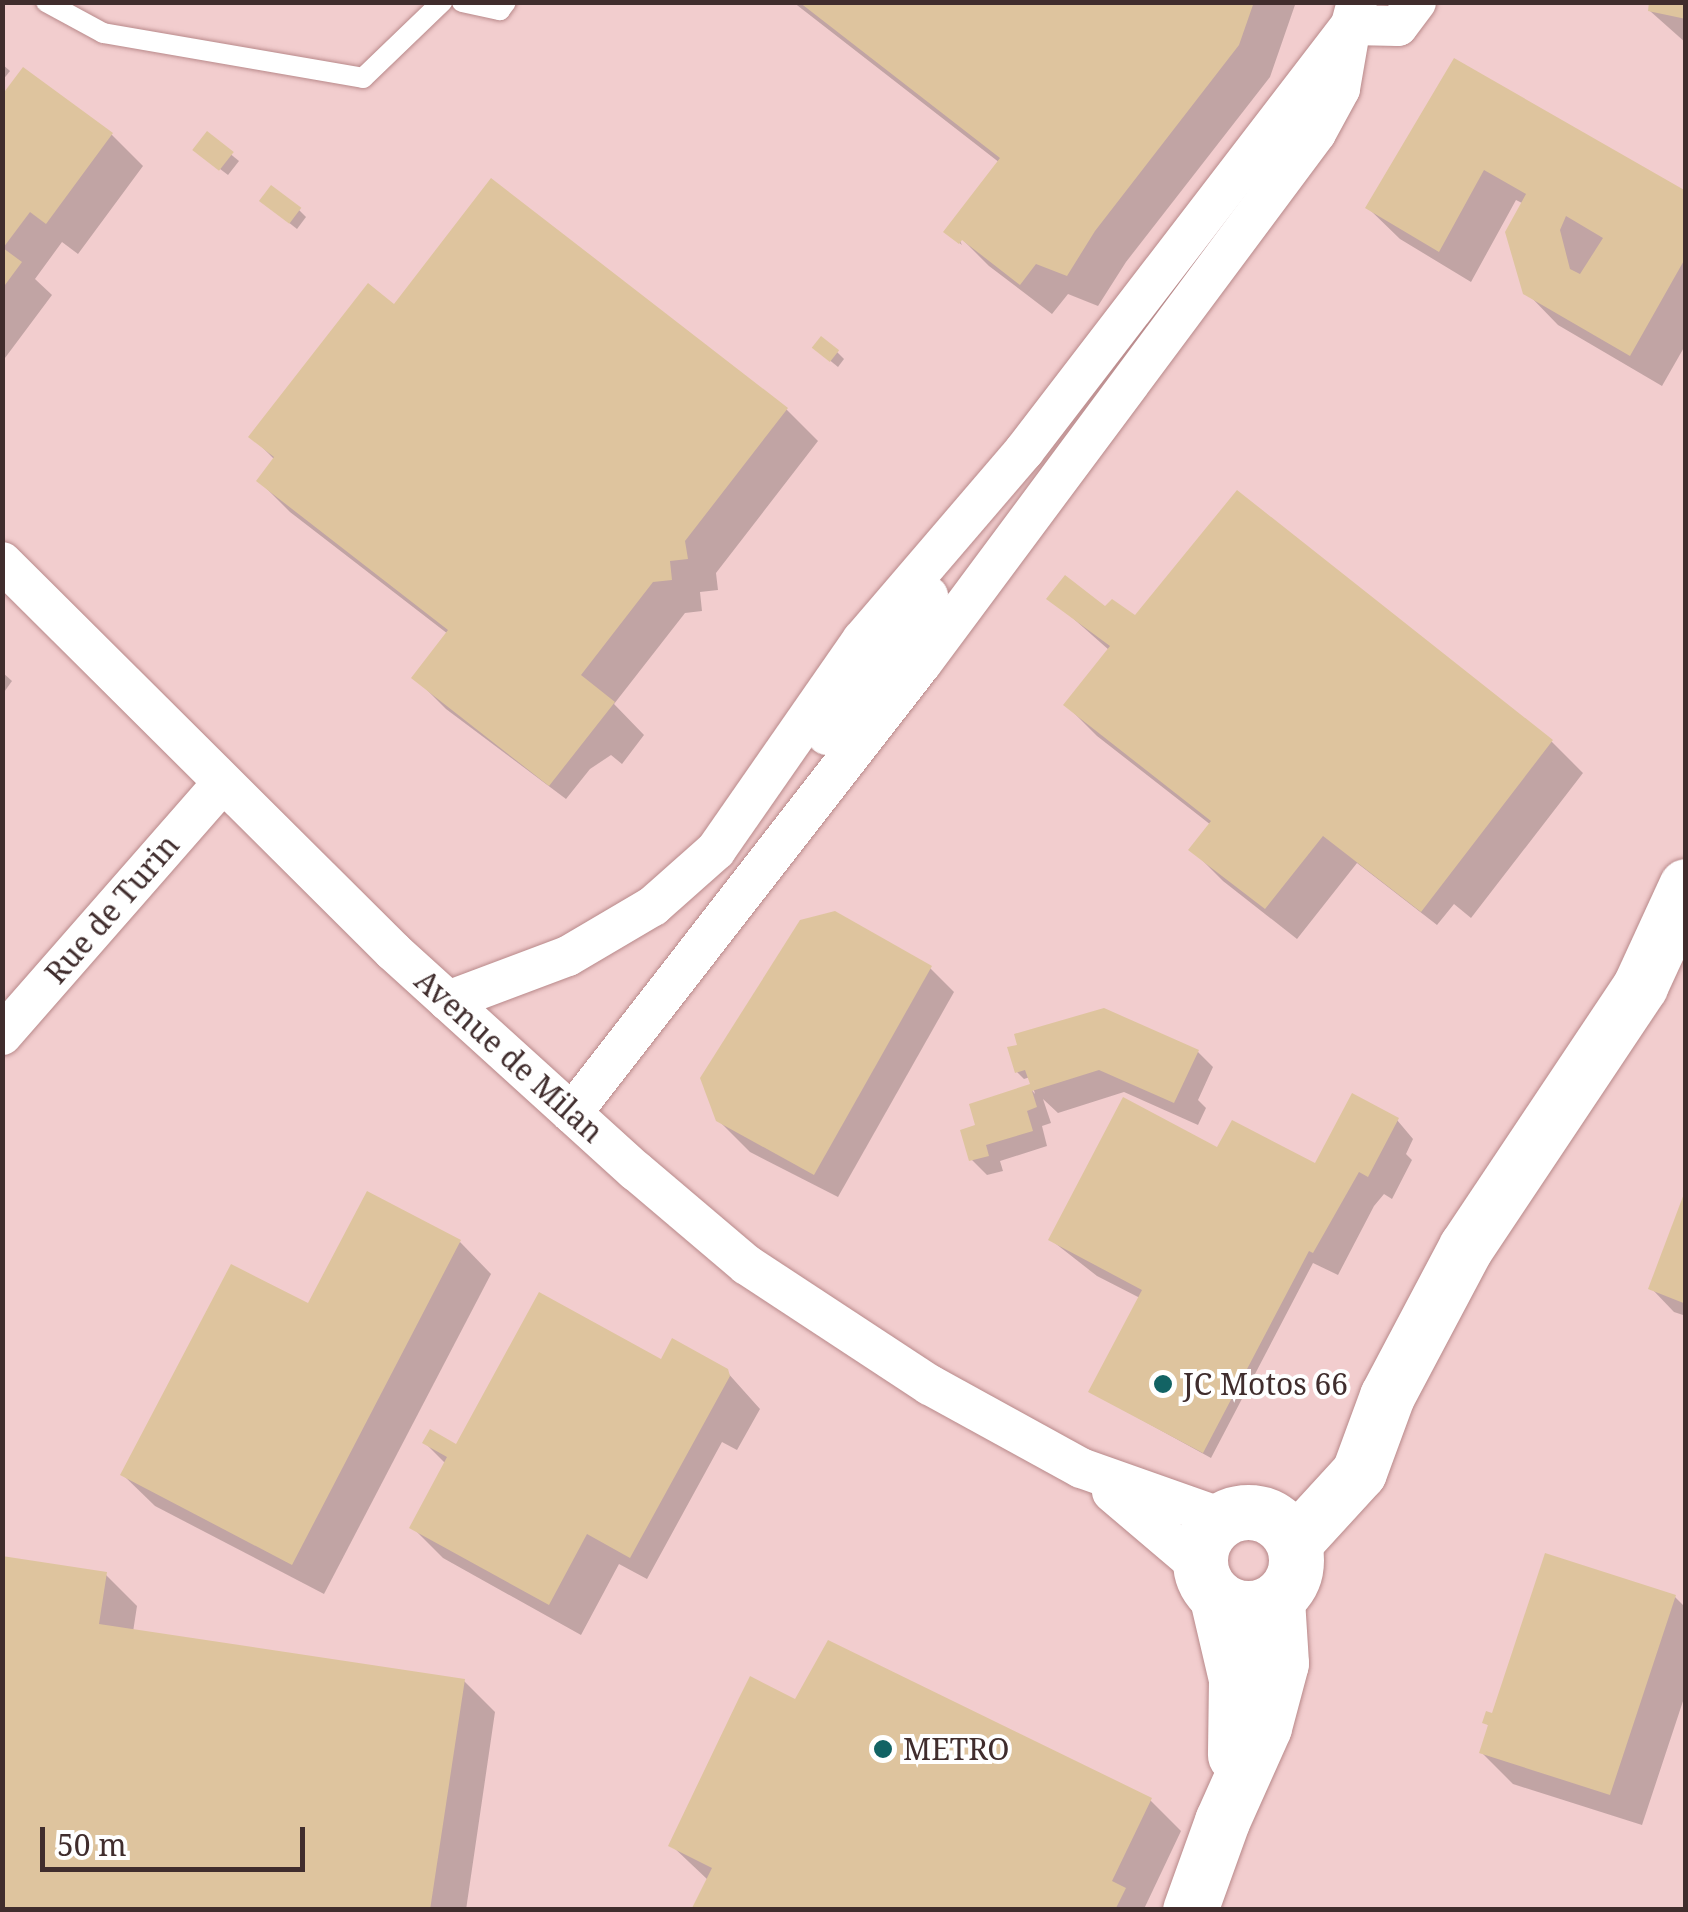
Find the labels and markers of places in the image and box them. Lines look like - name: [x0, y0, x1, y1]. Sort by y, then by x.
- place label: JC Motos 66: [1183, 1366, 1348, 1402]
- marker: JC Motos 66: [1152, 1373, 1174, 1395]
- place label: METRO: [903, 1731, 1010, 1767]
- marker: METRO: [872, 1738, 894, 1760]

